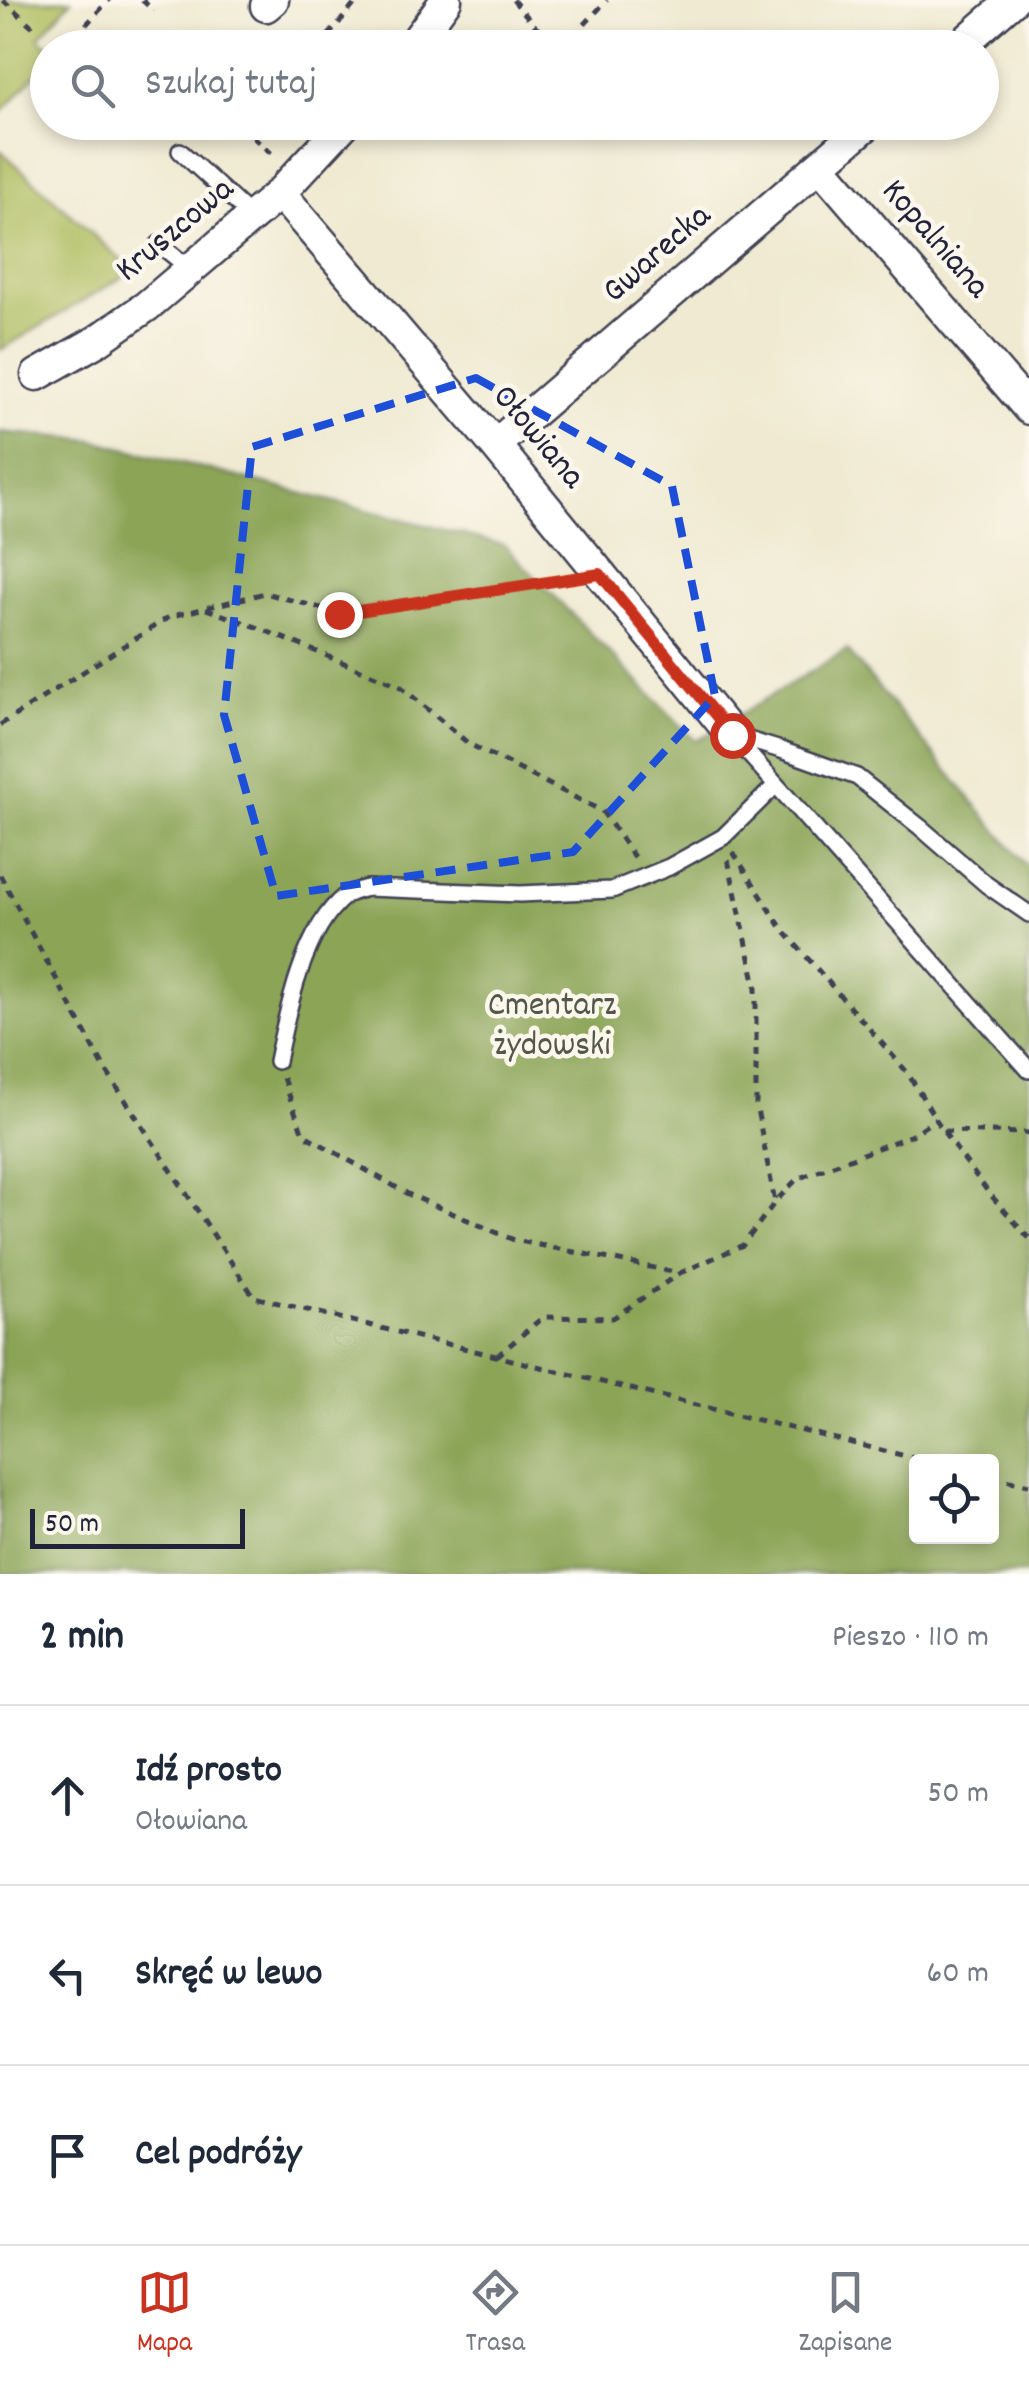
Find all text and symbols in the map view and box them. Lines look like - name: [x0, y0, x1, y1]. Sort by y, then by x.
- search box: [30, 30, 999, 140]
- icon: search: [65, 58, 120, 113]
- text: Szukaj tutaj: [145, 58, 317, 113]
- street label: Kruszcowa: [106, 166, 246, 295]
- street label: Kopalniana: [868, 169, 1001, 311]
- street label: Gwarecka: [593, 193, 724, 316]
- street label: Ołowiana: [478, 375, 596, 501]
- route end: [317, 592, 363, 638]
- route start: [710, 713, 756, 759]
- park label: Cmentarz żydowski: [488, 982, 616, 1072]
- map controls: [909, 1454, 999, 1544]
- button: locate: [909, 1454, 999, 1544]
- scale bar: [30, 1504, 245, 1548]
- text: 50 m: [45, 1506, 99, 1546]
- text: 2 min: [40, 1609, 124, 1669]
- text: Pieszo · 110 m: [832, 1616, 989, 1662]
- text: Idź prosto: [135, 1745, 282, 1800]
- icon: ahead: [40, 1768, 95, 1823]
- text: 50 m: [927, 1772, 989, 1818]
- text: Ołowiana: [135, 1800, 247, 1846]
- icon: left: [40, 1948, 95, 2003]
- text: Skręć w lewo: [135, 1948, 322, 2003]
- text: 60 m: [927, 1952, 989, 1998]
- icon: arrive: [40, 2128, 95, 2183]
- text: Cel podróży: [135, 2128, 301, 2183]
- tab: Mapa: [137, 2265, 192, 2365]
- tab: Trasa: [466, 2265, 525, 2365]
- tab: Zapisane: [799, 2265, 892, 2365]

